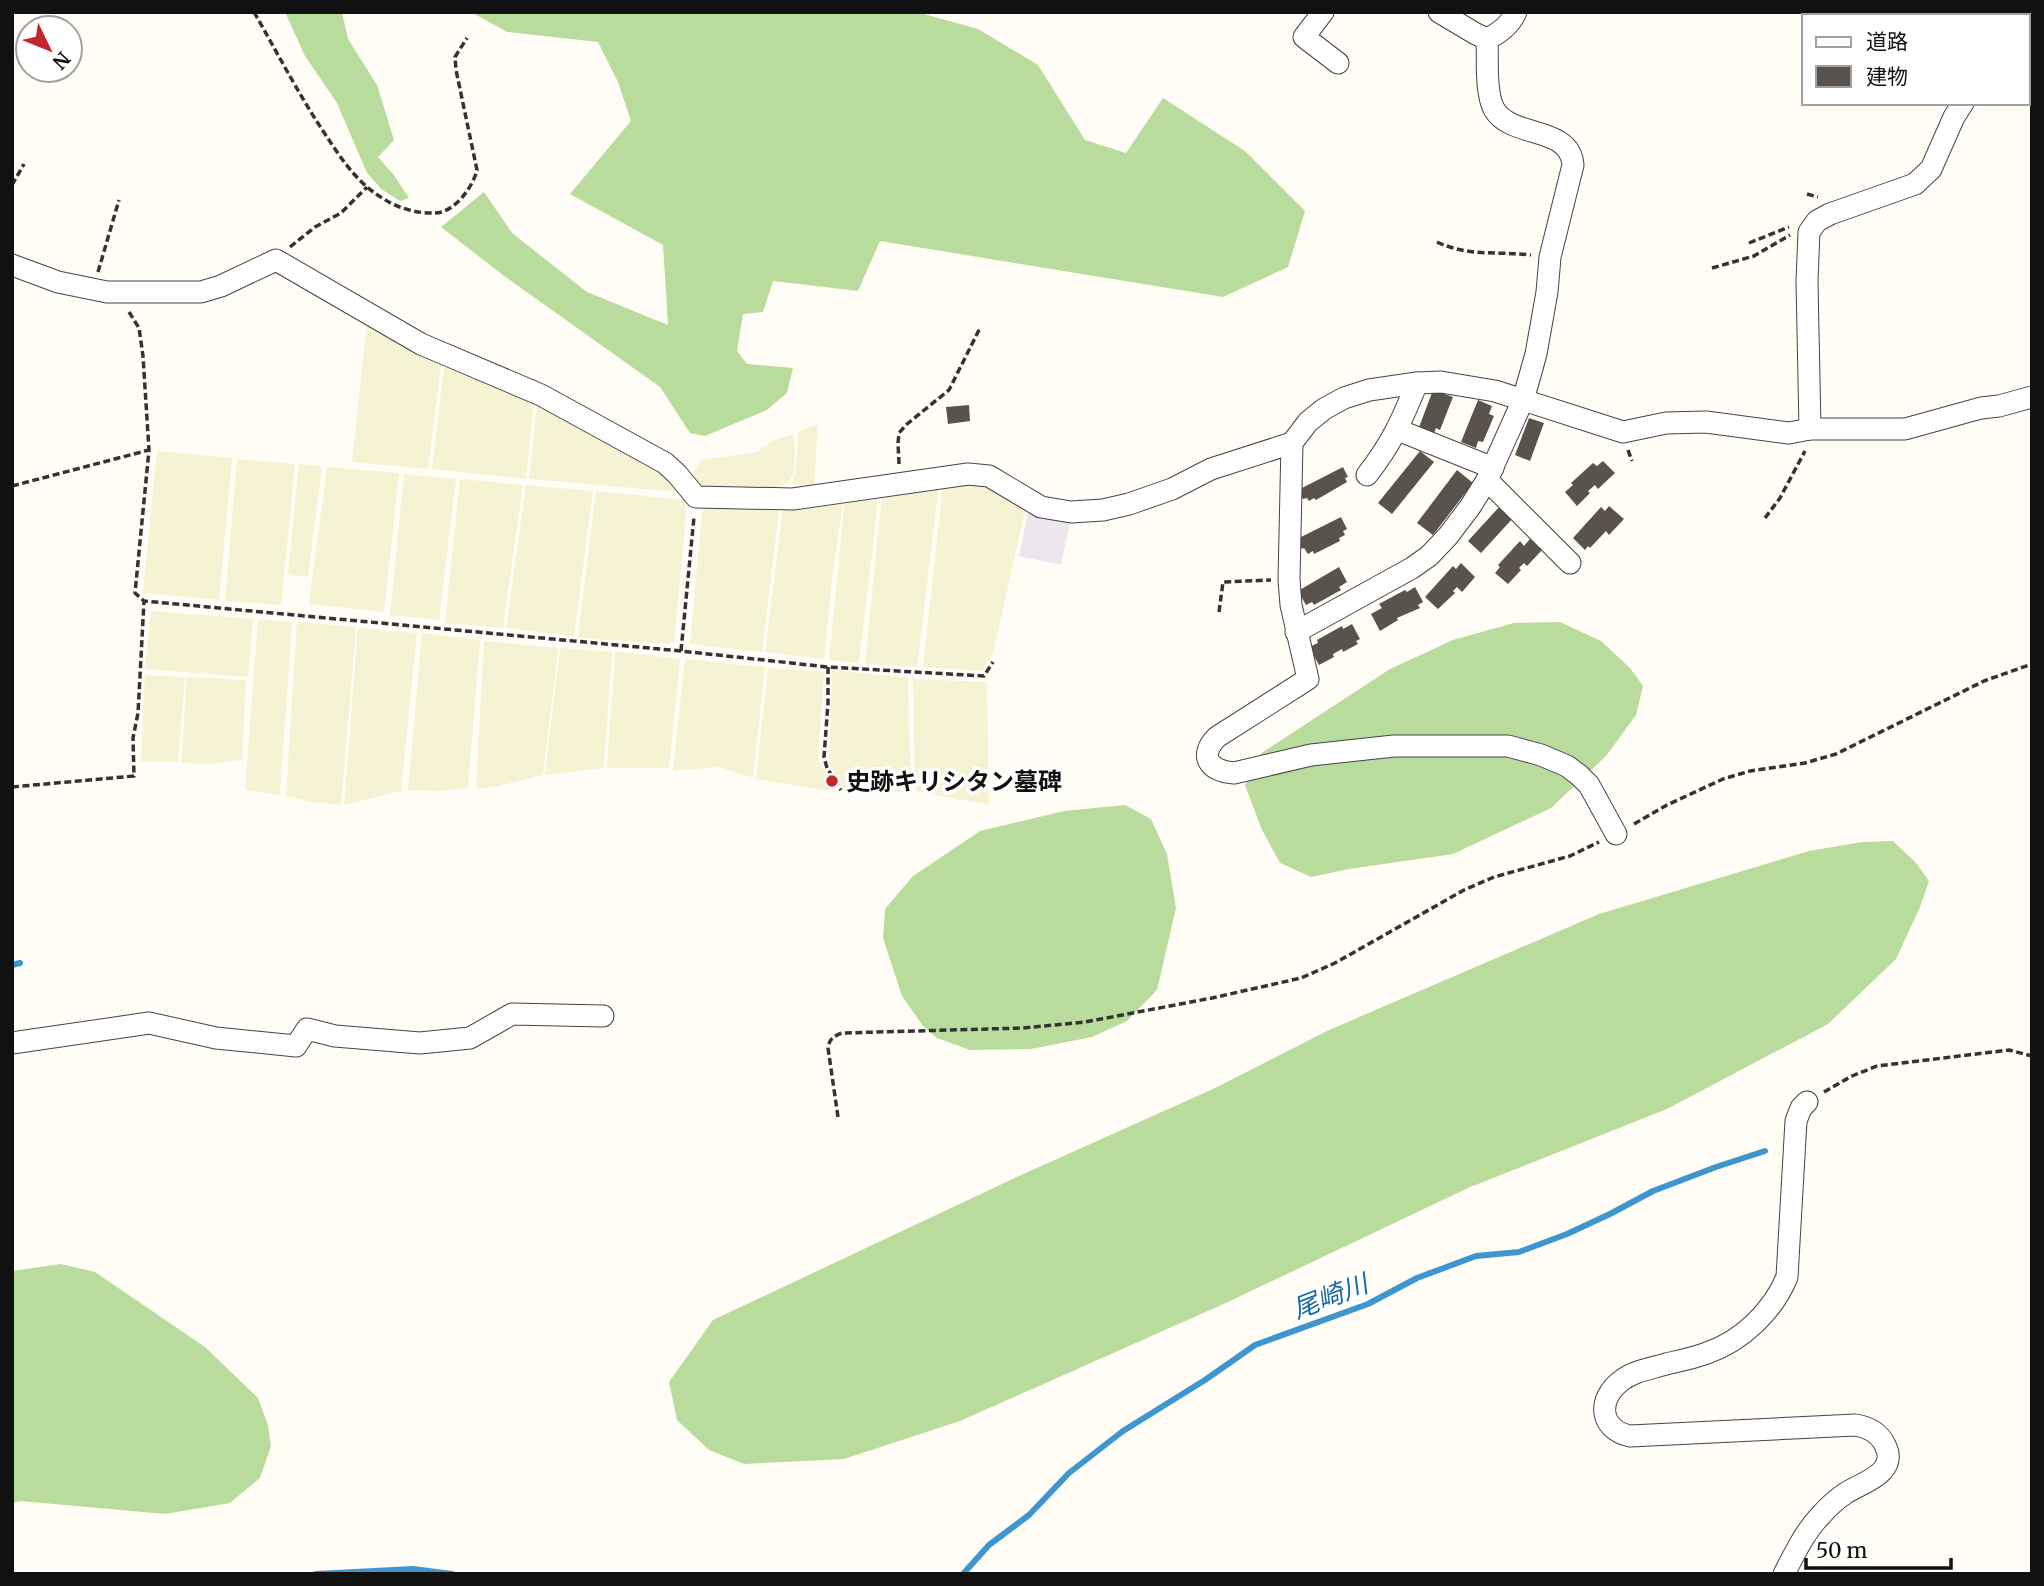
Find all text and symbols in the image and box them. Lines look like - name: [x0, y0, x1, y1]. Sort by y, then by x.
- north arrow: [14, 14, 84, 84]
- legend: [1802, 14, 2030, 105]
- text: 道路: [1866, 28, 1908, 55]
- text: N: [48, 47, 75, 74]
- text: 建物: [1866, 63, 1908, 90]
- place label: 史跡キリシタン墓碑: [846, 766, 1062, 797]
- marker: 史跡キリシタン墓碑: [824, 773, 840, 789]
- water label: 尾崎川: [1288, 1266, 1375, 1325]
- scale bar: [1806, 1526, 1951, 1570]
- text: 50 m: [1816, 1537, 1867, 1564]

